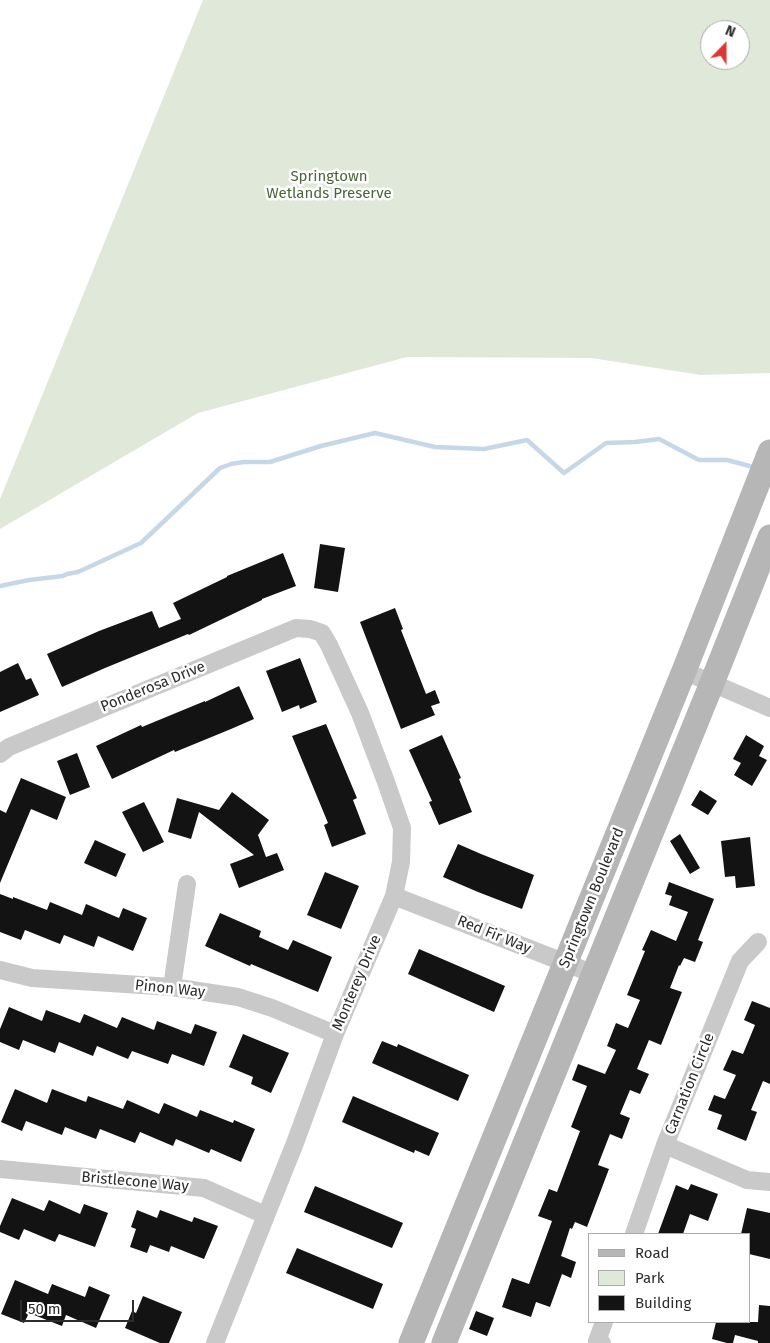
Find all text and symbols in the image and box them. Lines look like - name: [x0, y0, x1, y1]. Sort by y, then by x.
- north arrow: [700, 20, 750, 70]
- text: N: [723, 22, 738, 41]
- park label: Springtown Wetlands Preserve: [266, 168, 392, 203]
- street label: Ponderosa Drive: [98, 658, 208, 716]
- street label: Springtown Boulevard: [556, 825, 628, 971]
- street label: Red Fir Way: [454, 912, 534, 958]
- street label: Monterey Drive: [329, 932, 385, 1034]
- street label: Pinon Way: [134, 976, 206, 1002]
- street label: Carnation Circle: [661, 1031, 719, 1137]
- street label: Bristlecone Way: [81, 1168, 189, 1196]
- legend: [588, 1233, 750, 1323]
- text: Road: [635, 1244, 670, 1262]
- text: Park: [635, 1269, 665, 1287]
- scale bar: [22, 1290, 136, 1322]
- text: Building: [635, 1294, 691, 1312]
- text: 50 m: [28, 1300, 61, 1318]

